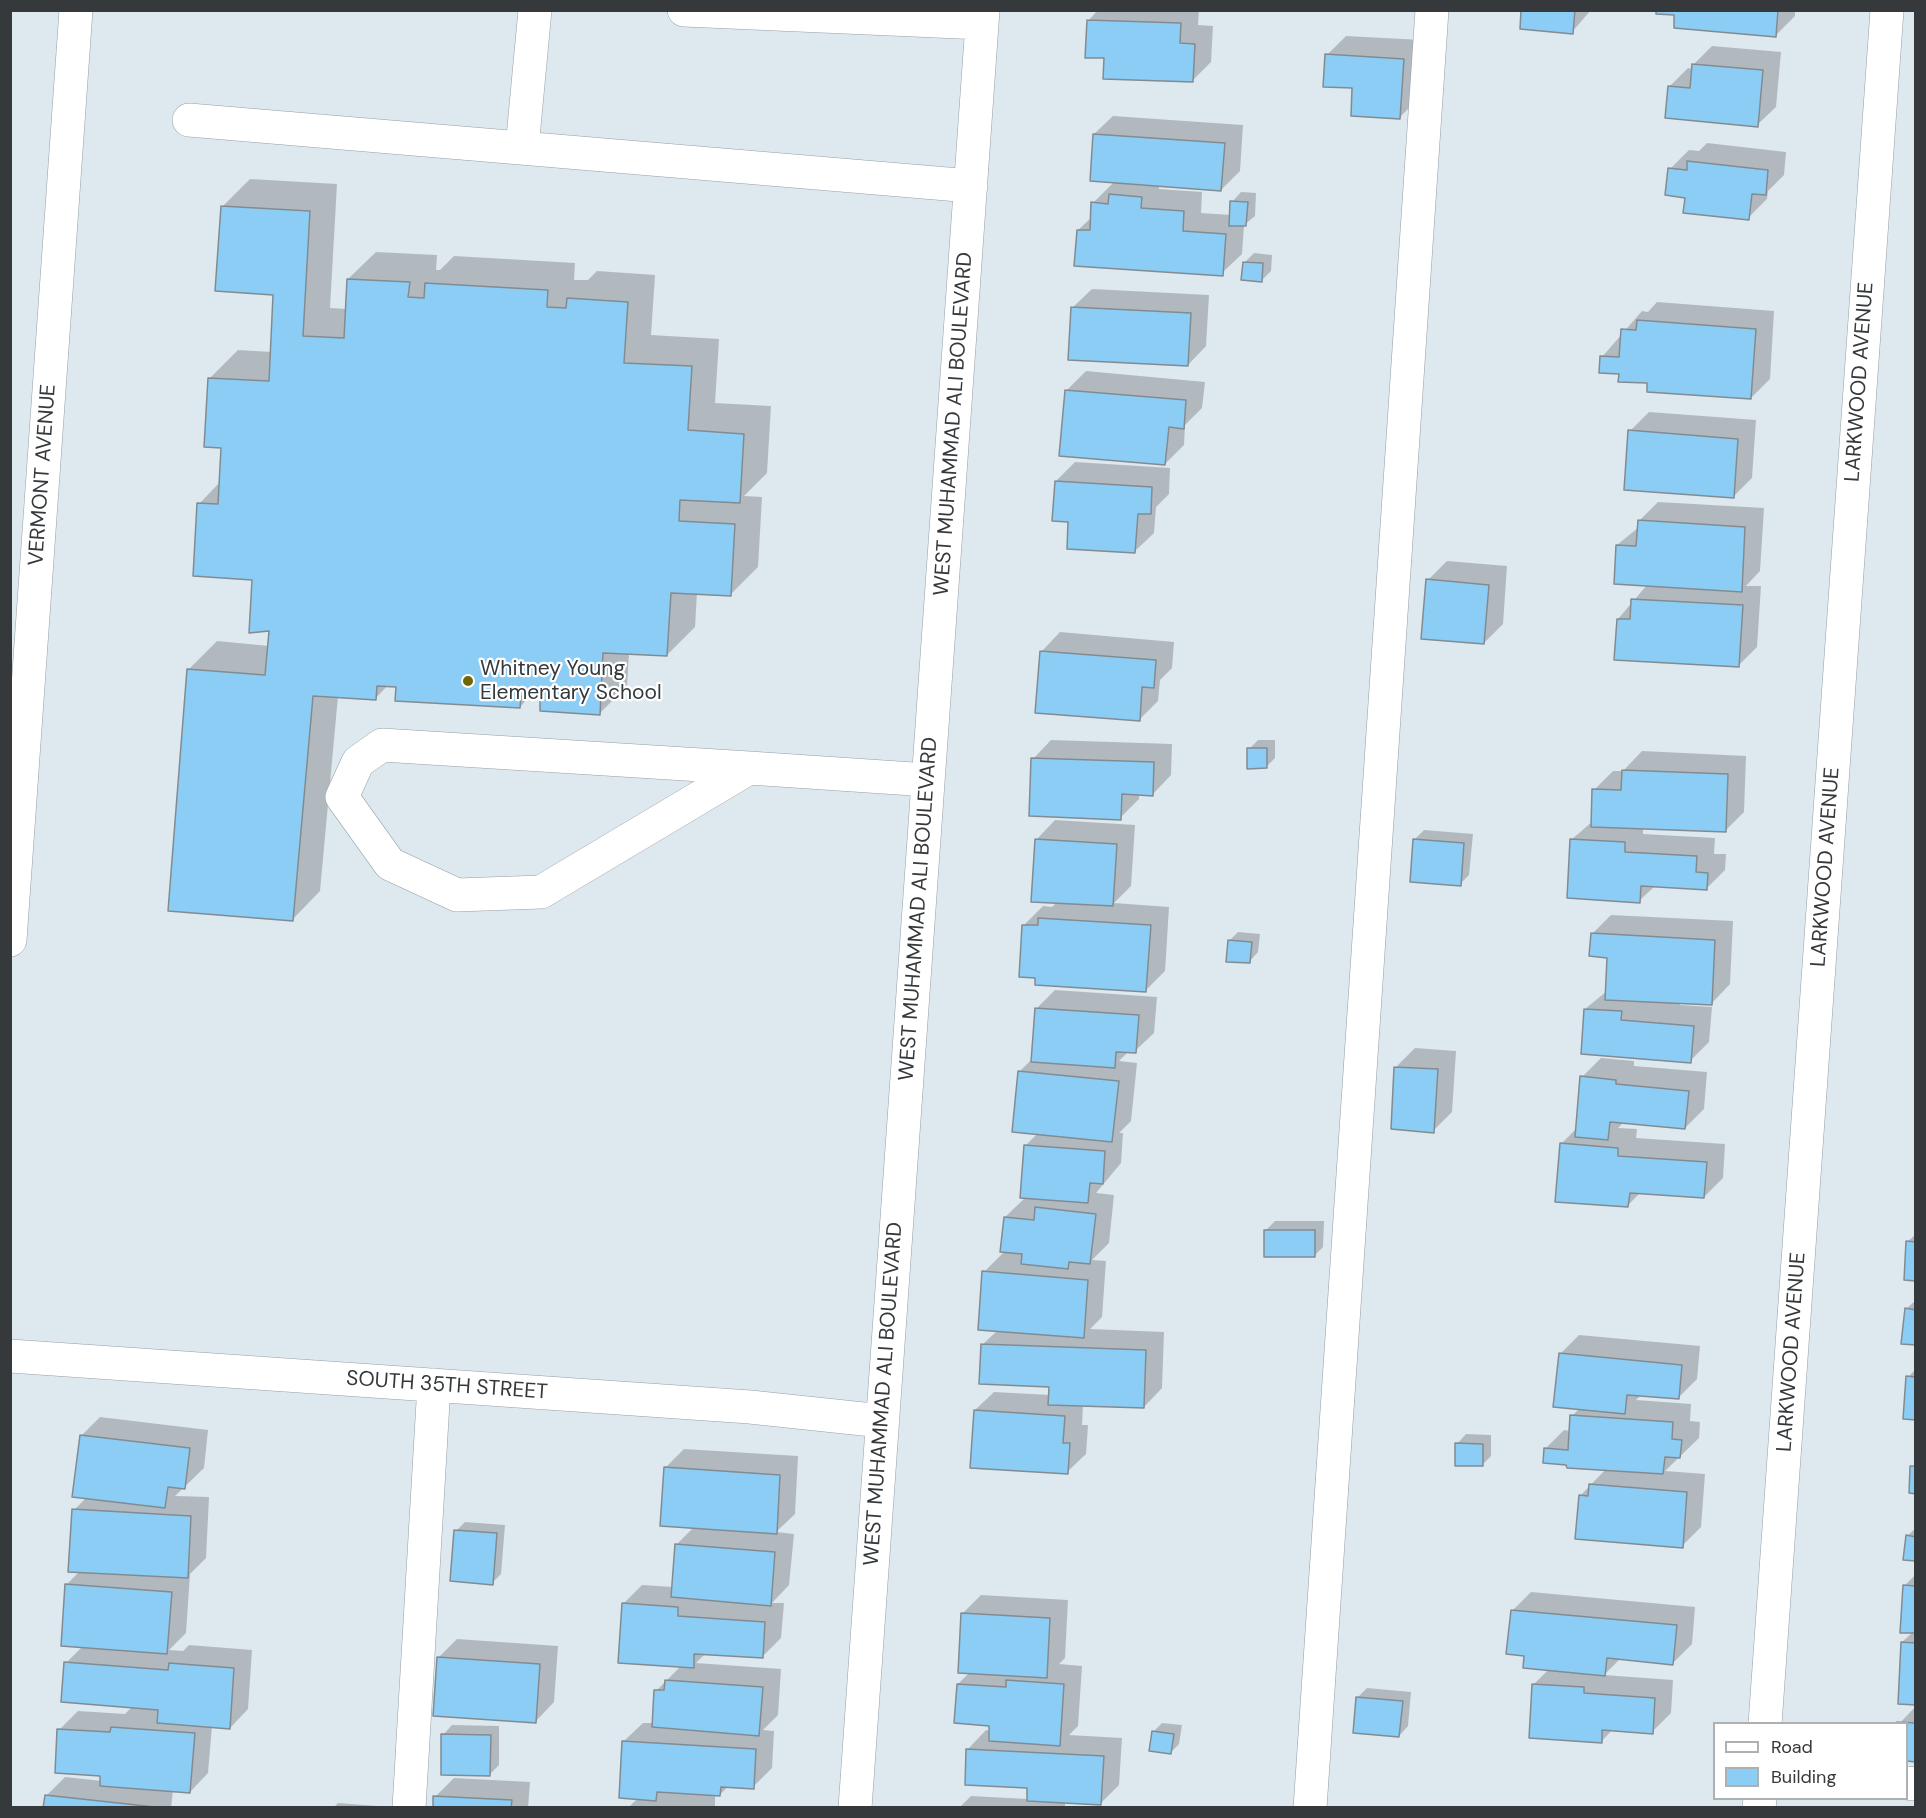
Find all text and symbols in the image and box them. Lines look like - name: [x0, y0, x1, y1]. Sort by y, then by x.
- street label: WEST MUHAMMAD ALI BOULEVARD: [929, 251, 979, 597]
- street label: LARKWOOD AVENUE: [1840, 281, 1880, 483]
- street label: VERMONT AVENUE: [24, 383, 62, 567]
- place label: Whitney Young Elementary School: [480, 656, 662, 706]
- marker: Whitney Young Elementary School: [461, 674, 475, 688]
- street label: WEST MUHAMMAD ALI BOULEVARD: [894, 736, 944, 1082]
- street label: LARKWOOD AVENUE: [1806, 766, 1846, 968]
- street label: WEST MUHAMMAD ALI BOULEVARD: [859, 1221, 909, 1567]
- street label: LARKWOOD AVENUE: [1772, 1251, 1812, 1453]
- street label: SOUTH 35TH STREET: [345, 1366, 549, 1406]
- legend: [1713, 1722, 1908, 1800]
- text: Road: [1771, 1735, 1813, 1759]
- text: Building: [1771, 1765, 1836, 1789]

